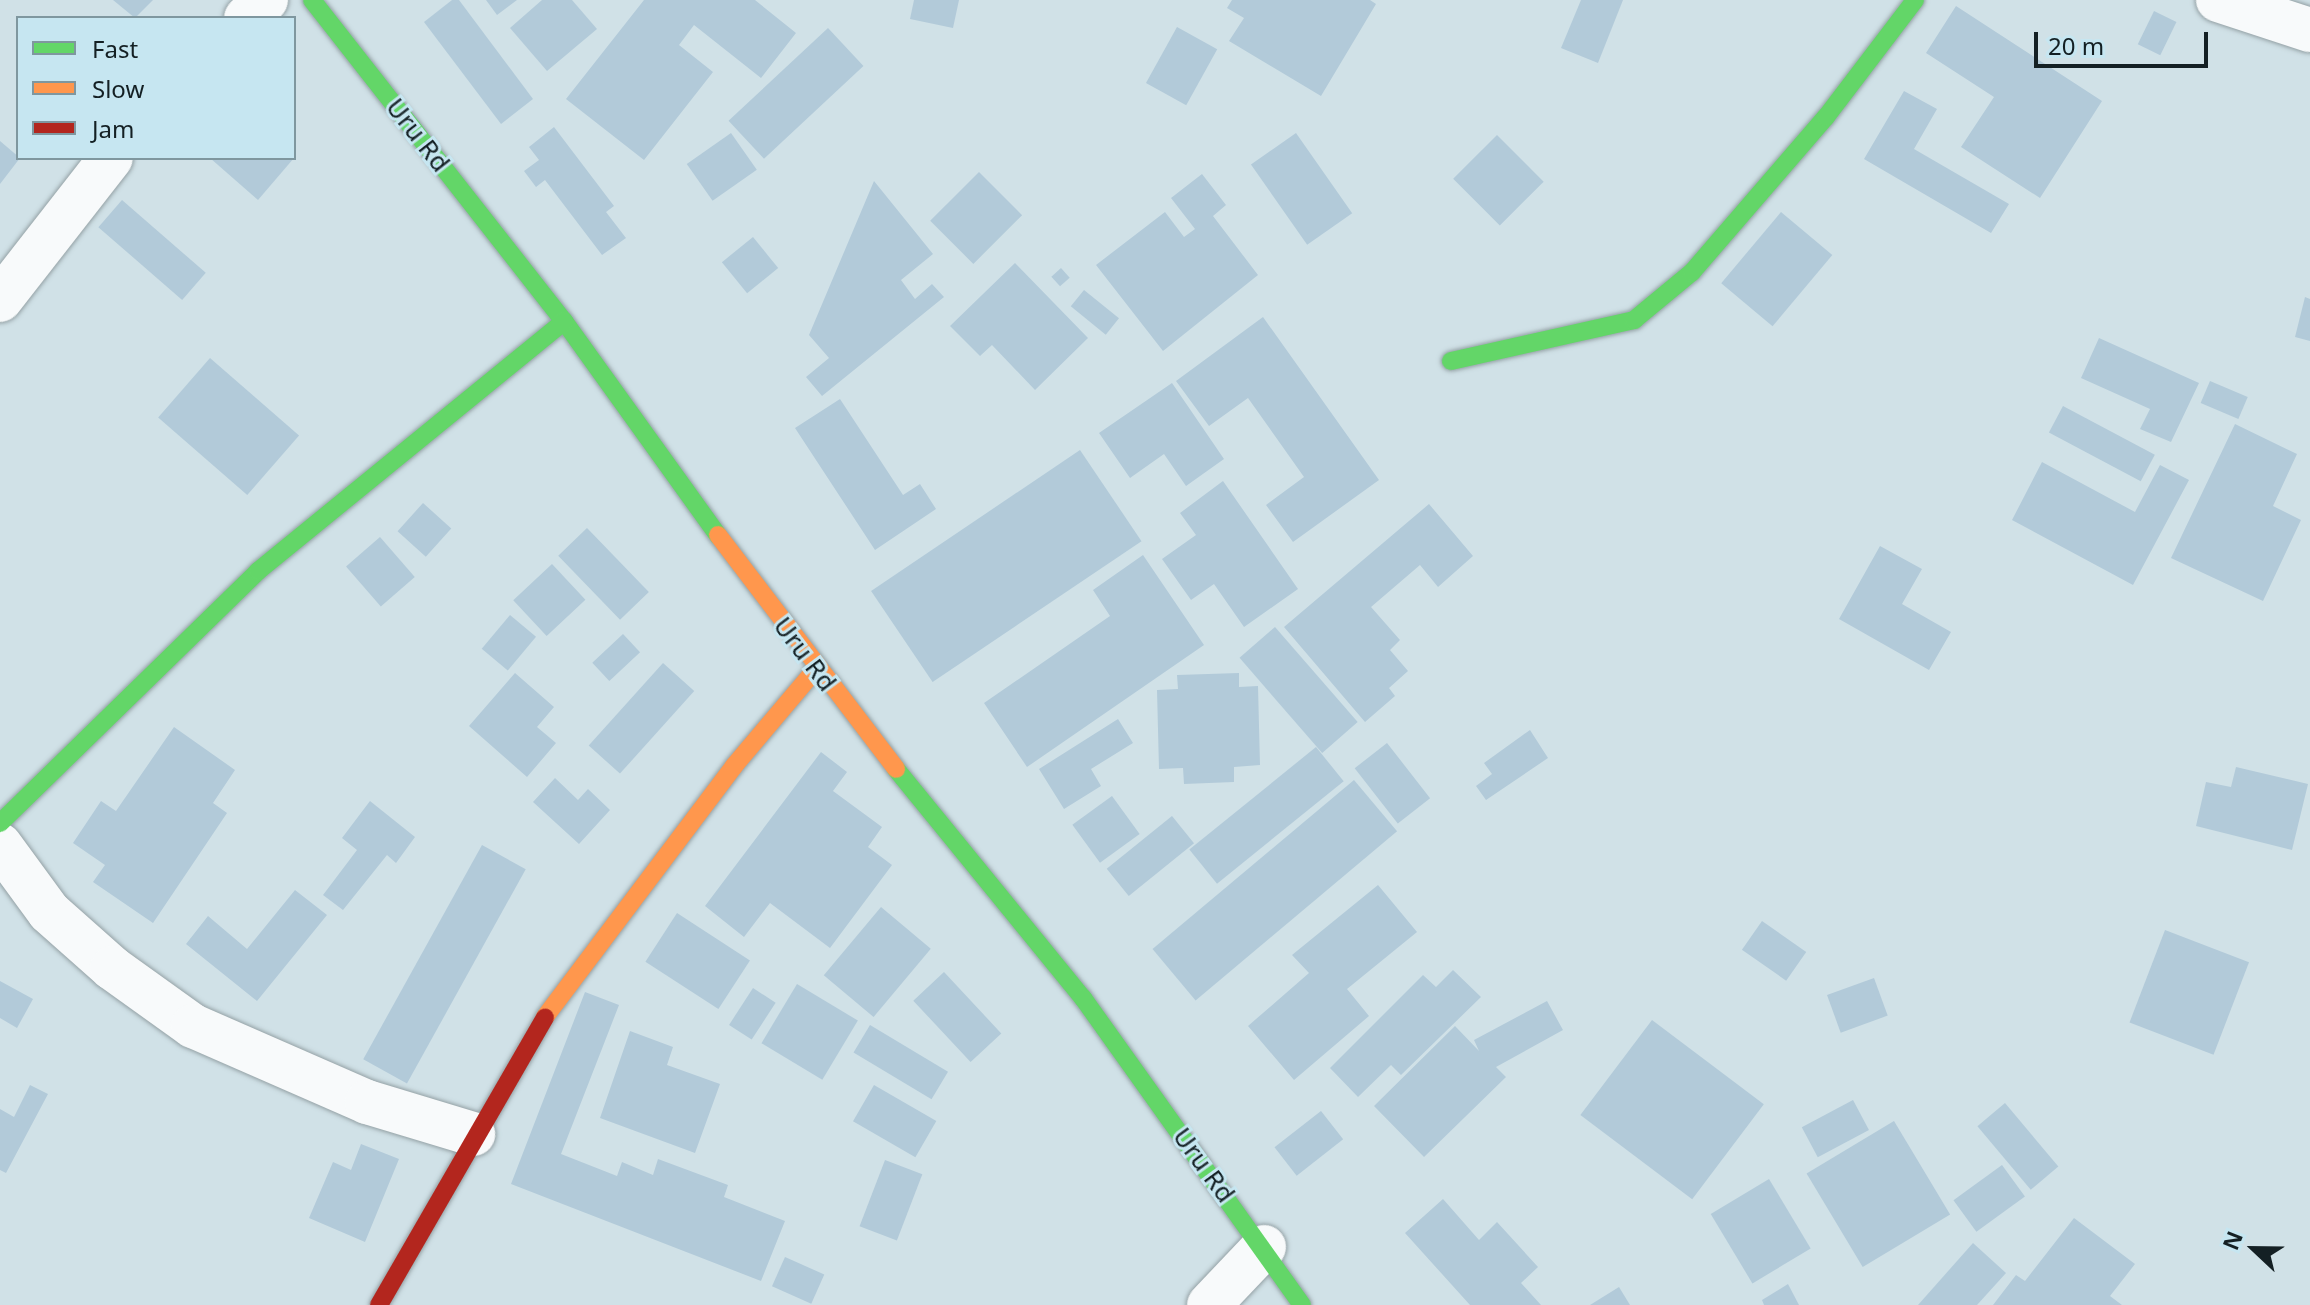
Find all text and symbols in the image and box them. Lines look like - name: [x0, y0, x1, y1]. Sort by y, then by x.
- legend: [16, 16, 296, 160]
- scale bar: [2038, 16, 2212, 66]
- text: 20 m: [2048, 29, 2104, 62]
- text: Fast: [92, 32, 138, 65]
- text: Slow: [92, 72, 144, 105]
- street label: Uru Rd: [380, 92, 456, 178]
- text: Jam: [92, 112, 134, 145]
- street label: Uru Rd: [767, 611, 843, 697]
- street label: Uru Rd: [1166, 1122, 1242, 1208]
- north arrow: [2214, 1209, 2294, 1289]
- text: N: [2214, 1226, 2249, 1254]

